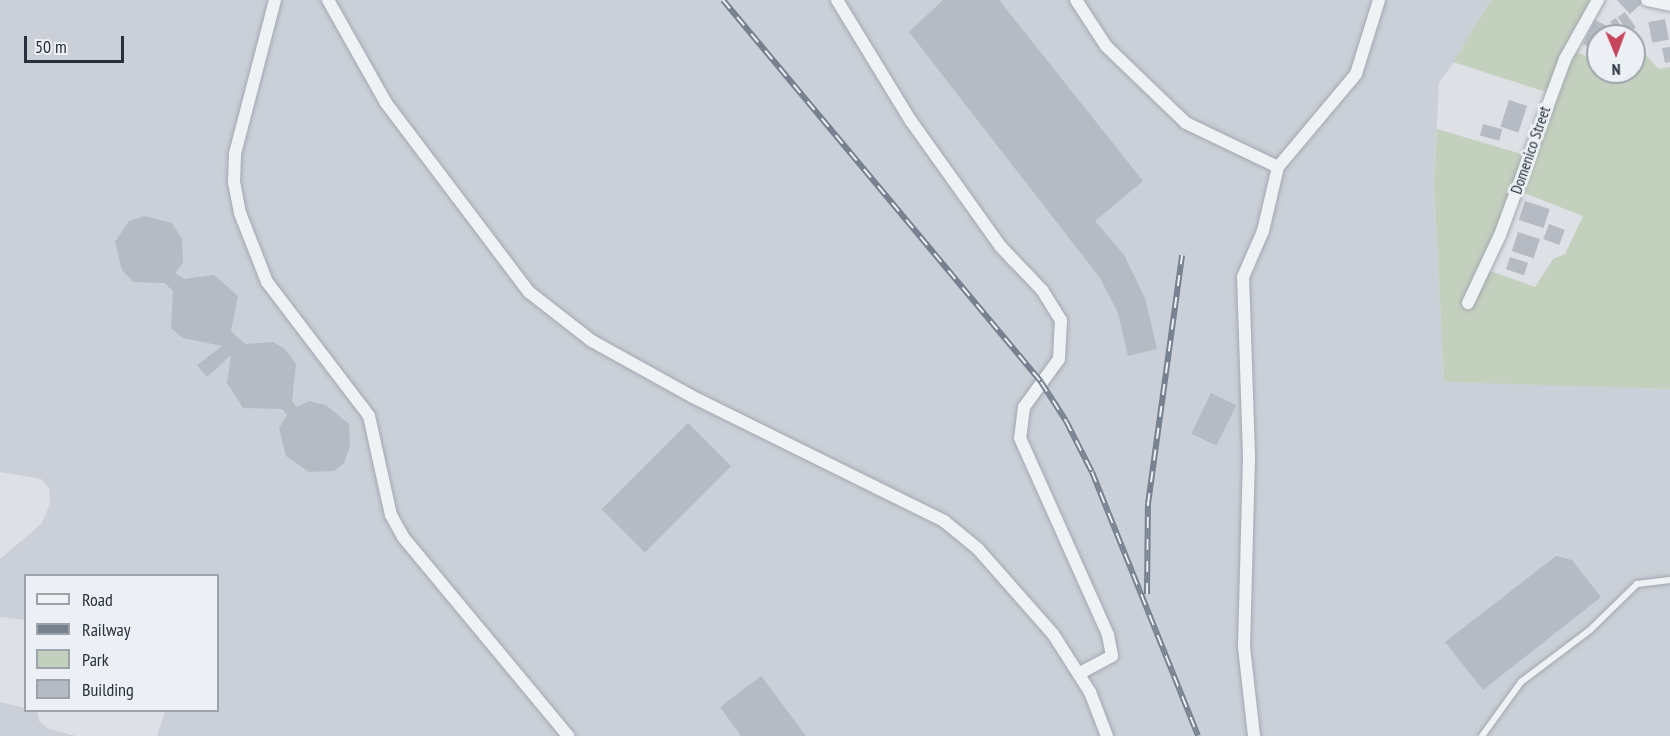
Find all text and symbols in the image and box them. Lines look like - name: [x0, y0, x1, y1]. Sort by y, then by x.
- scale bar: [27, 24, 128, 62]
- north arrow: [1586, 24, 1646, 84]
- text: 50 m: [35, 35, 67, 58]
- text: N: [1612, 60, 1621, 80]
- street label: Domenico Street: [1506, 104, 1554, 196]
- legend: [24, 574, 219, 712]
- text: Road: [82, 588, 113, 611]
- text: Railway: [82, 618, 131, 641]
- text: Park: [82, 648, 109, 671]
- text: Building: [82, 678, 134, 701]

